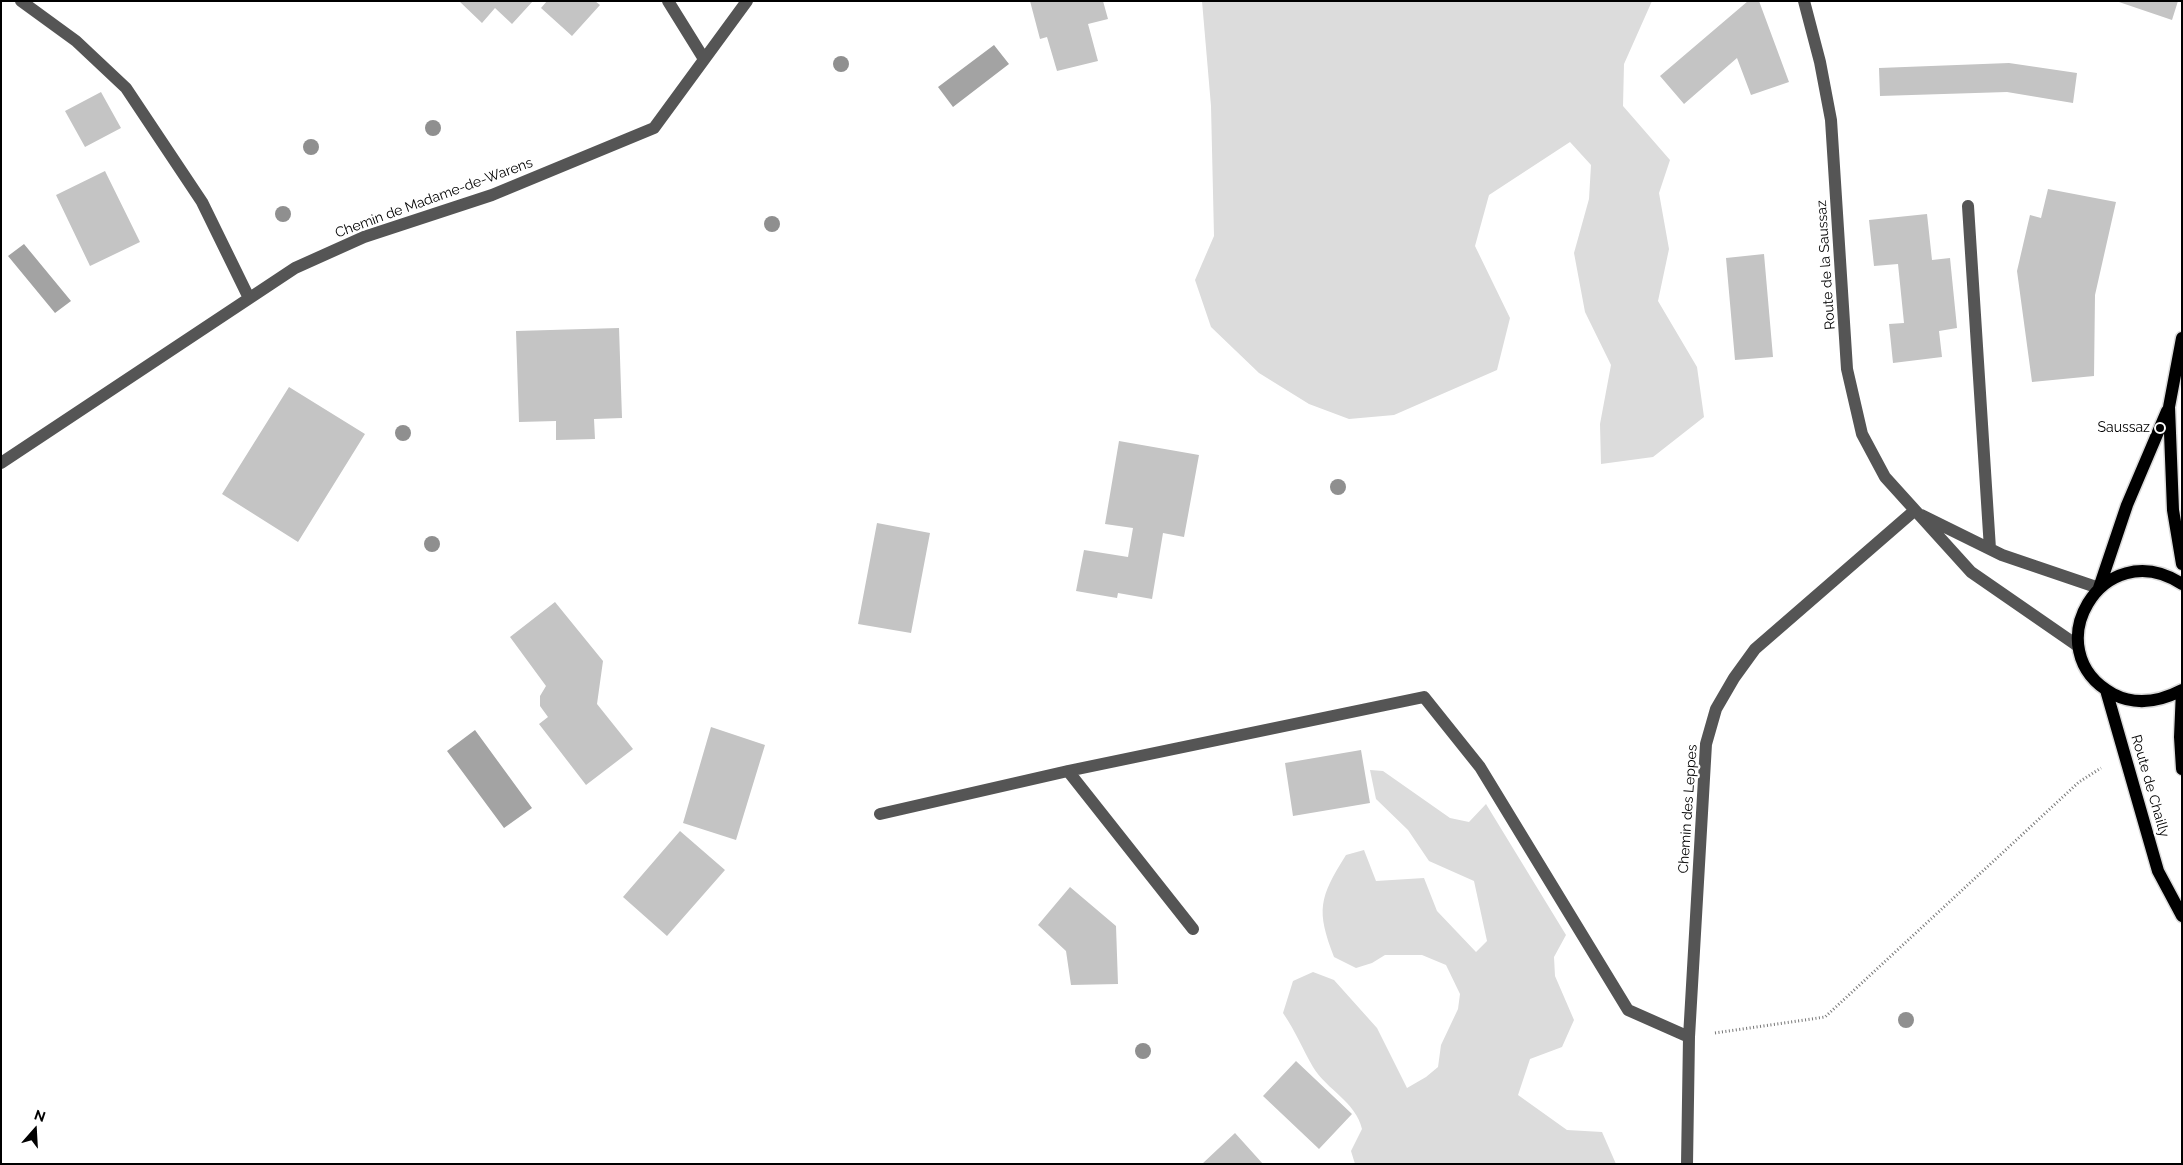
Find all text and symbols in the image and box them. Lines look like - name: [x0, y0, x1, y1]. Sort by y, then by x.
- street label: Chemin de Madame-de-Warens: [333, 154, 535, 242]
- street label: Route de la Saussaz: [1813, 200, 1839, 330]
- place label: Saussaz: [2098, 420, 2150, 436]
- marker: Saussaz: [2154, 422, 2166, 434]
- street label: Route de Chailly: [2127, 733, 2173, 839]
- street label: Chemin des Leppes: [1675, 744, 1701, 874]
- north arrow: [10, 1105, 60, 1155]
- text: N: [32, 1107, 48, 1125]

